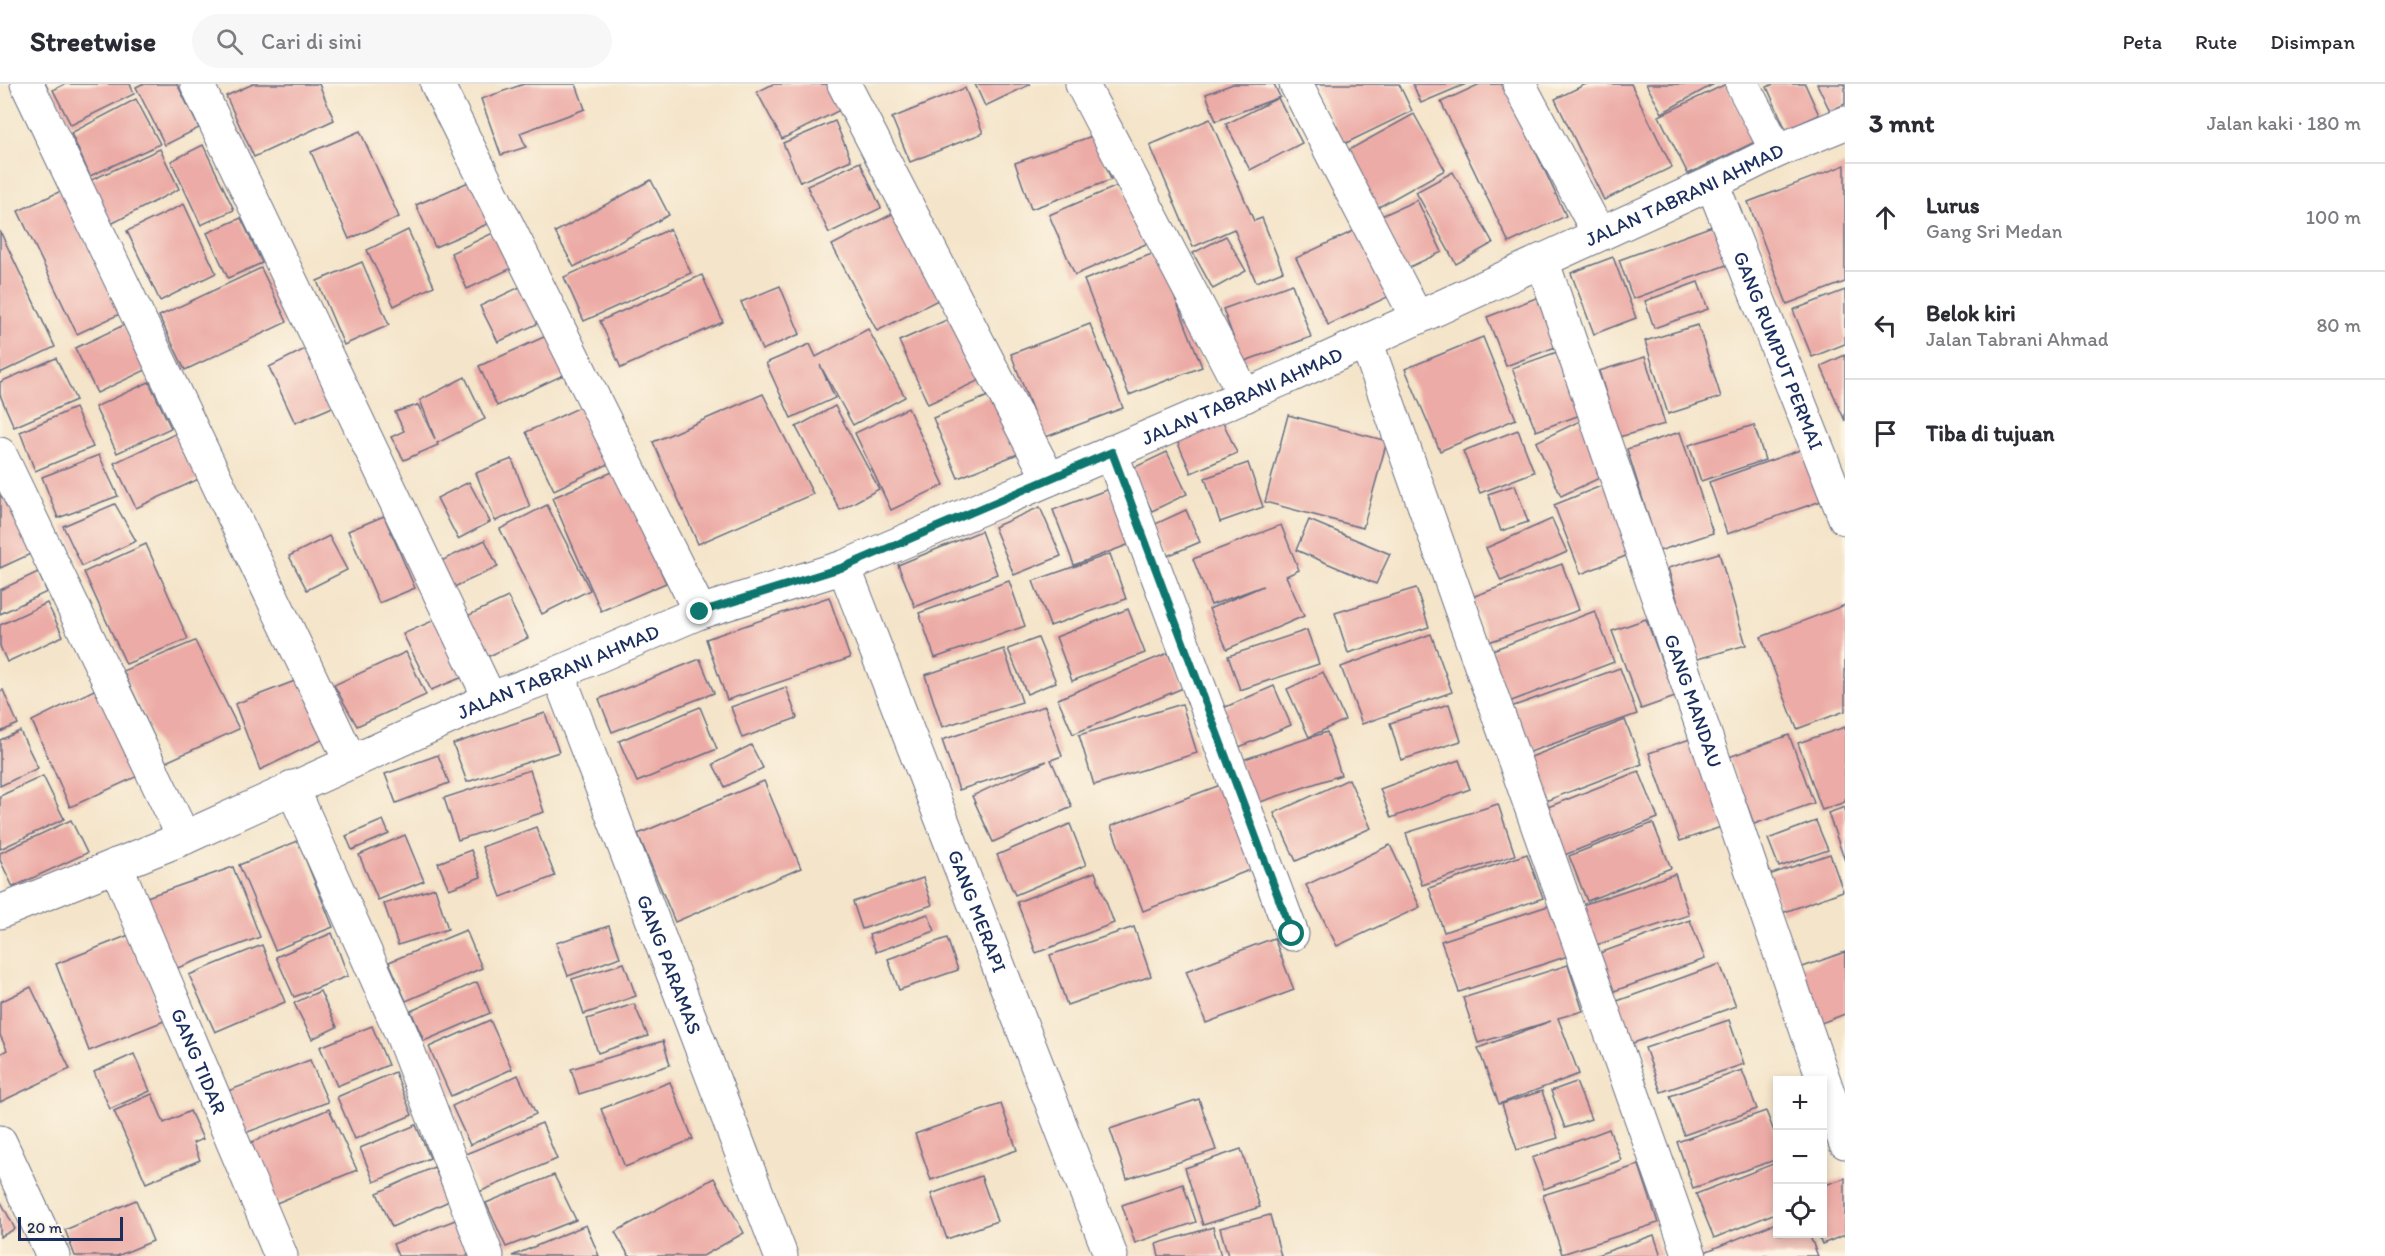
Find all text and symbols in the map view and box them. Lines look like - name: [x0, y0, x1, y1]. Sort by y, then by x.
- search box: [192, 14, 612, 68]
- text: Streetwise: [30, 24, 156, 58]
- icon: search: [213, 25, 246, 58]
- text: Cari di sini: [261, 28, 362, 55]
- text: Peta: [2122, 29, 2162, 54]
- text: Rute: [2195, 29, 2237, 54]
- text: Disimpan: [2270, 29, 2355, 54]
- text: 3 mnt: [1869, 107, 1935, 139]
- text: Jalan kaki · 180 m: [2207, 111, 2361, 135]
- street label: JALAN TABRANI AHMAD: [1581, 138, 1788, 251]
- text: Lurus: [1926, 192, 1980, 219]
- icon: ahead: [1869, 201, 1902, 234]
- text: 100 m: [2306, 205, 2361, 229]
- text: Gang Sri Medan: [1926, 219, 2062, 243]
- street label: GANG RUMPUT PERMAI: [1728, 248, 1829, 453]
- text: Belok kiri: [1926, 300, 2016, 327]
- icon: left: [1869, 309, 1902, 342]
- text: 80 m: [2316, 313, 2361, 337]
- text: Jalan Tabrani Ahmad: [1926, 327, 2108, 351]
- street label: JALAN TABRANI AHMAD: [1138, 342, 1346, 450]
- icon: arrive: [1869, 417, 1902, 450]
- text: Tiba di tujuan: [1926, 420, 2055, 447]
- route end: [686, 598, 712, 624]
- street label: JALAN TABRANI AHMAD: [453, 619, 663, 724]
- street label: GANG MANDAU: [1659, 631, 1727, 771]
- street label: GANG MERAPI: [943, 846, 1012, 976]
- street label: GANG PARAMAS: [632, 891, 707, 1038]
- route start: [1278, 920, 1304, 946]
- street label: GANG TIDAR: [166, 1005, 232, 1118]
- map controls: [1773, 1076, 1827, 1238]
- button: +: [1773, 1076, 1827, 1130]
- button: −: [1773, 1130, 1827, 1184]
- button: locate: [1773, 1184, 1827, 1238]
- scale bar: [18, 1214, 123, 1242]
- text: 20 m: [27, 1218, 62, 1237]

